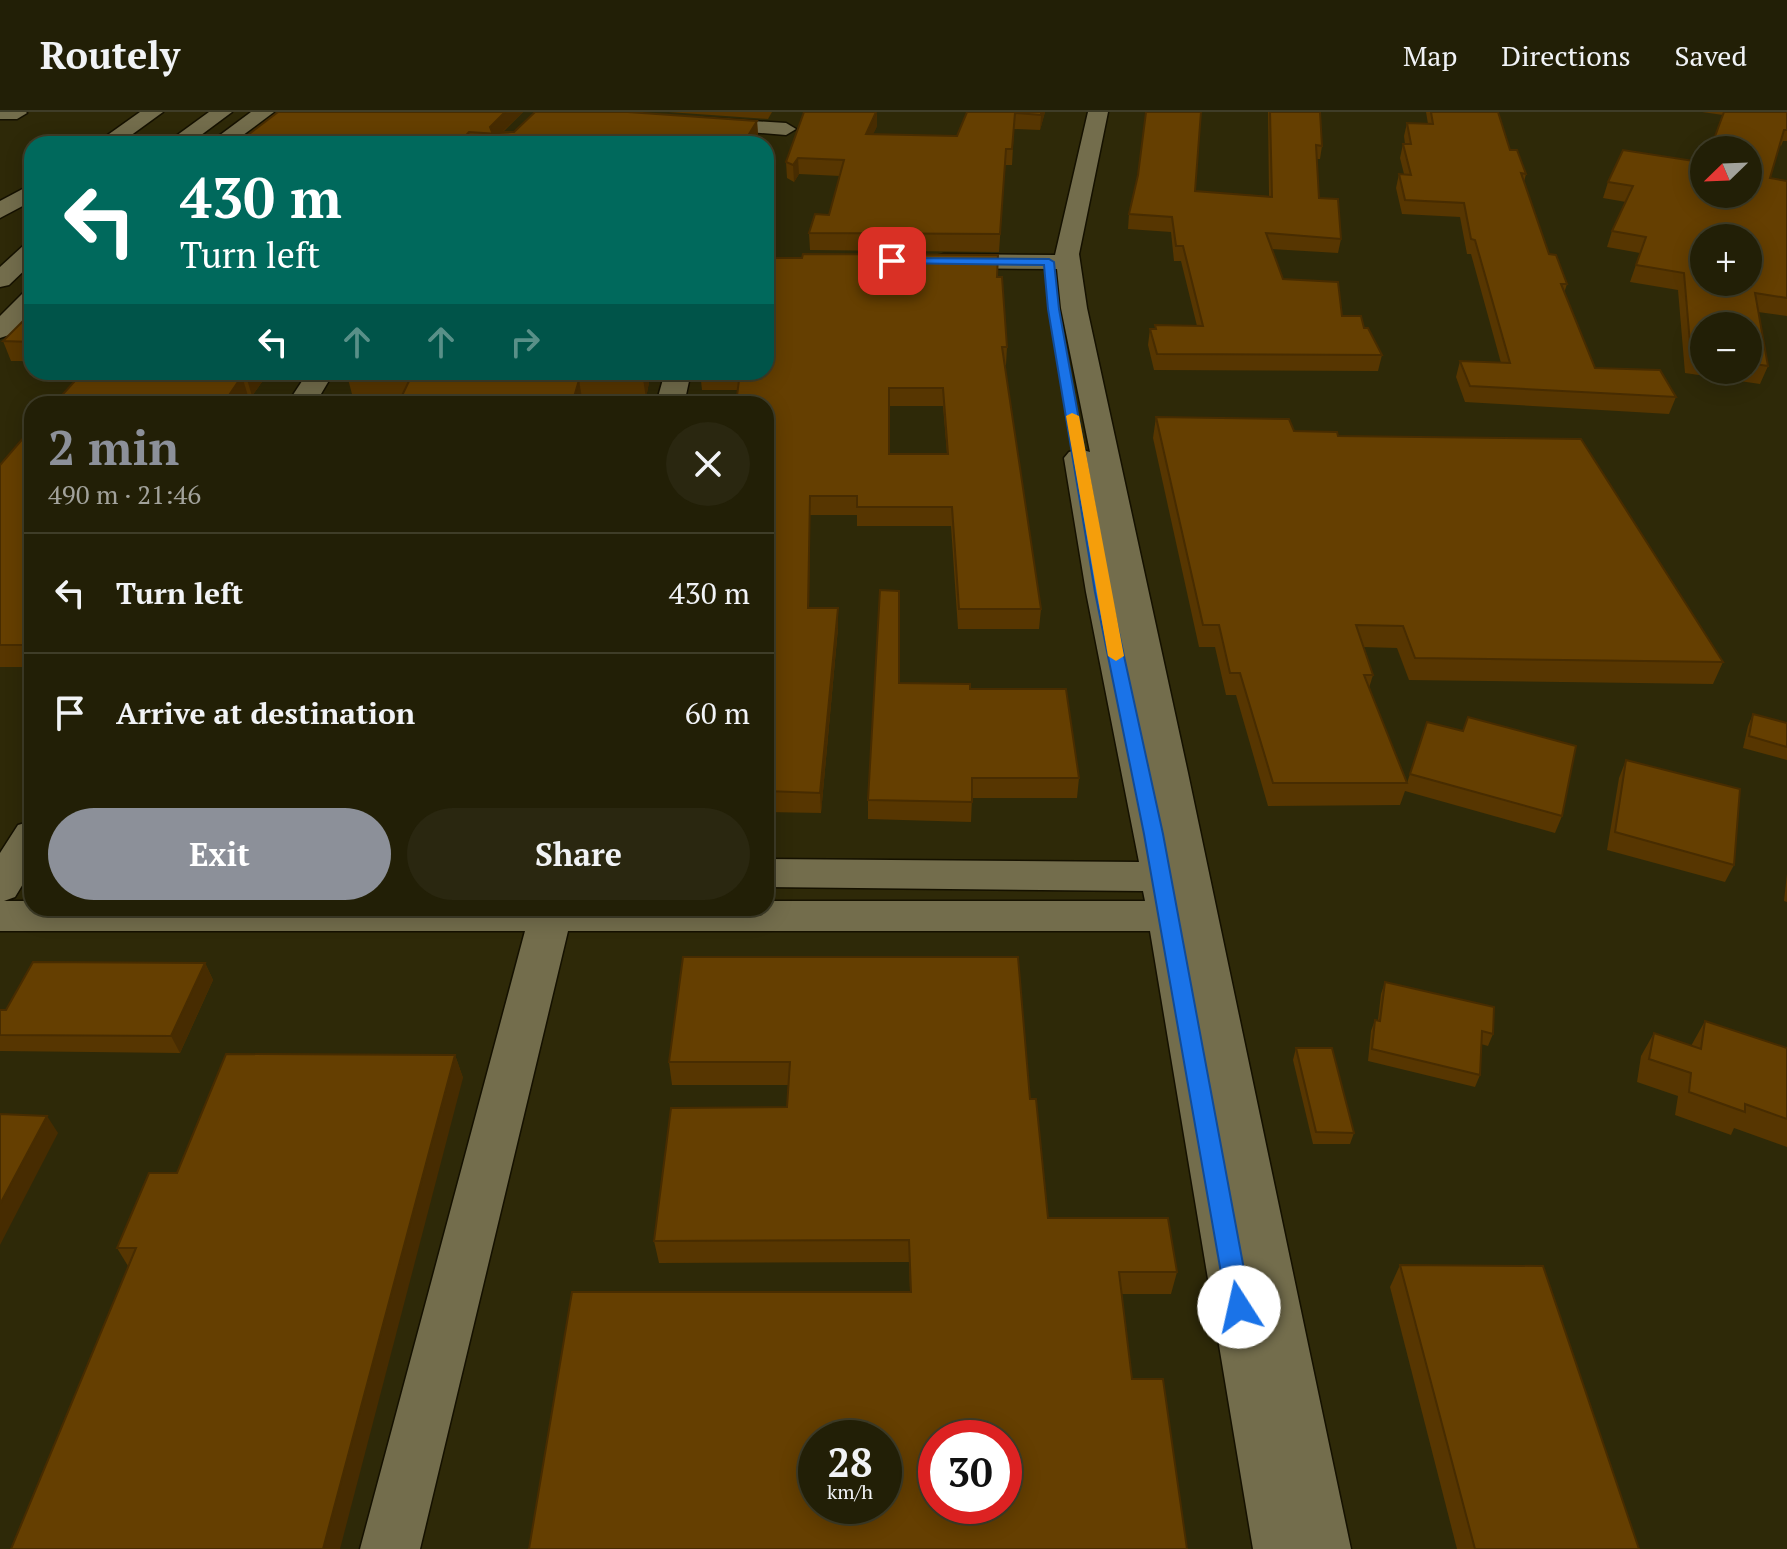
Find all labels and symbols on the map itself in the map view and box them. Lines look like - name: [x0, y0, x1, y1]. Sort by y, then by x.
- north arrow: [1690, 136, 1762, 208]
- pin: [858, 227, 926, 295]
- position arrow: [1197, 1265, 1281, 1349]
- speed limit sign: 30: [918, 1420, 1022, 1524]

